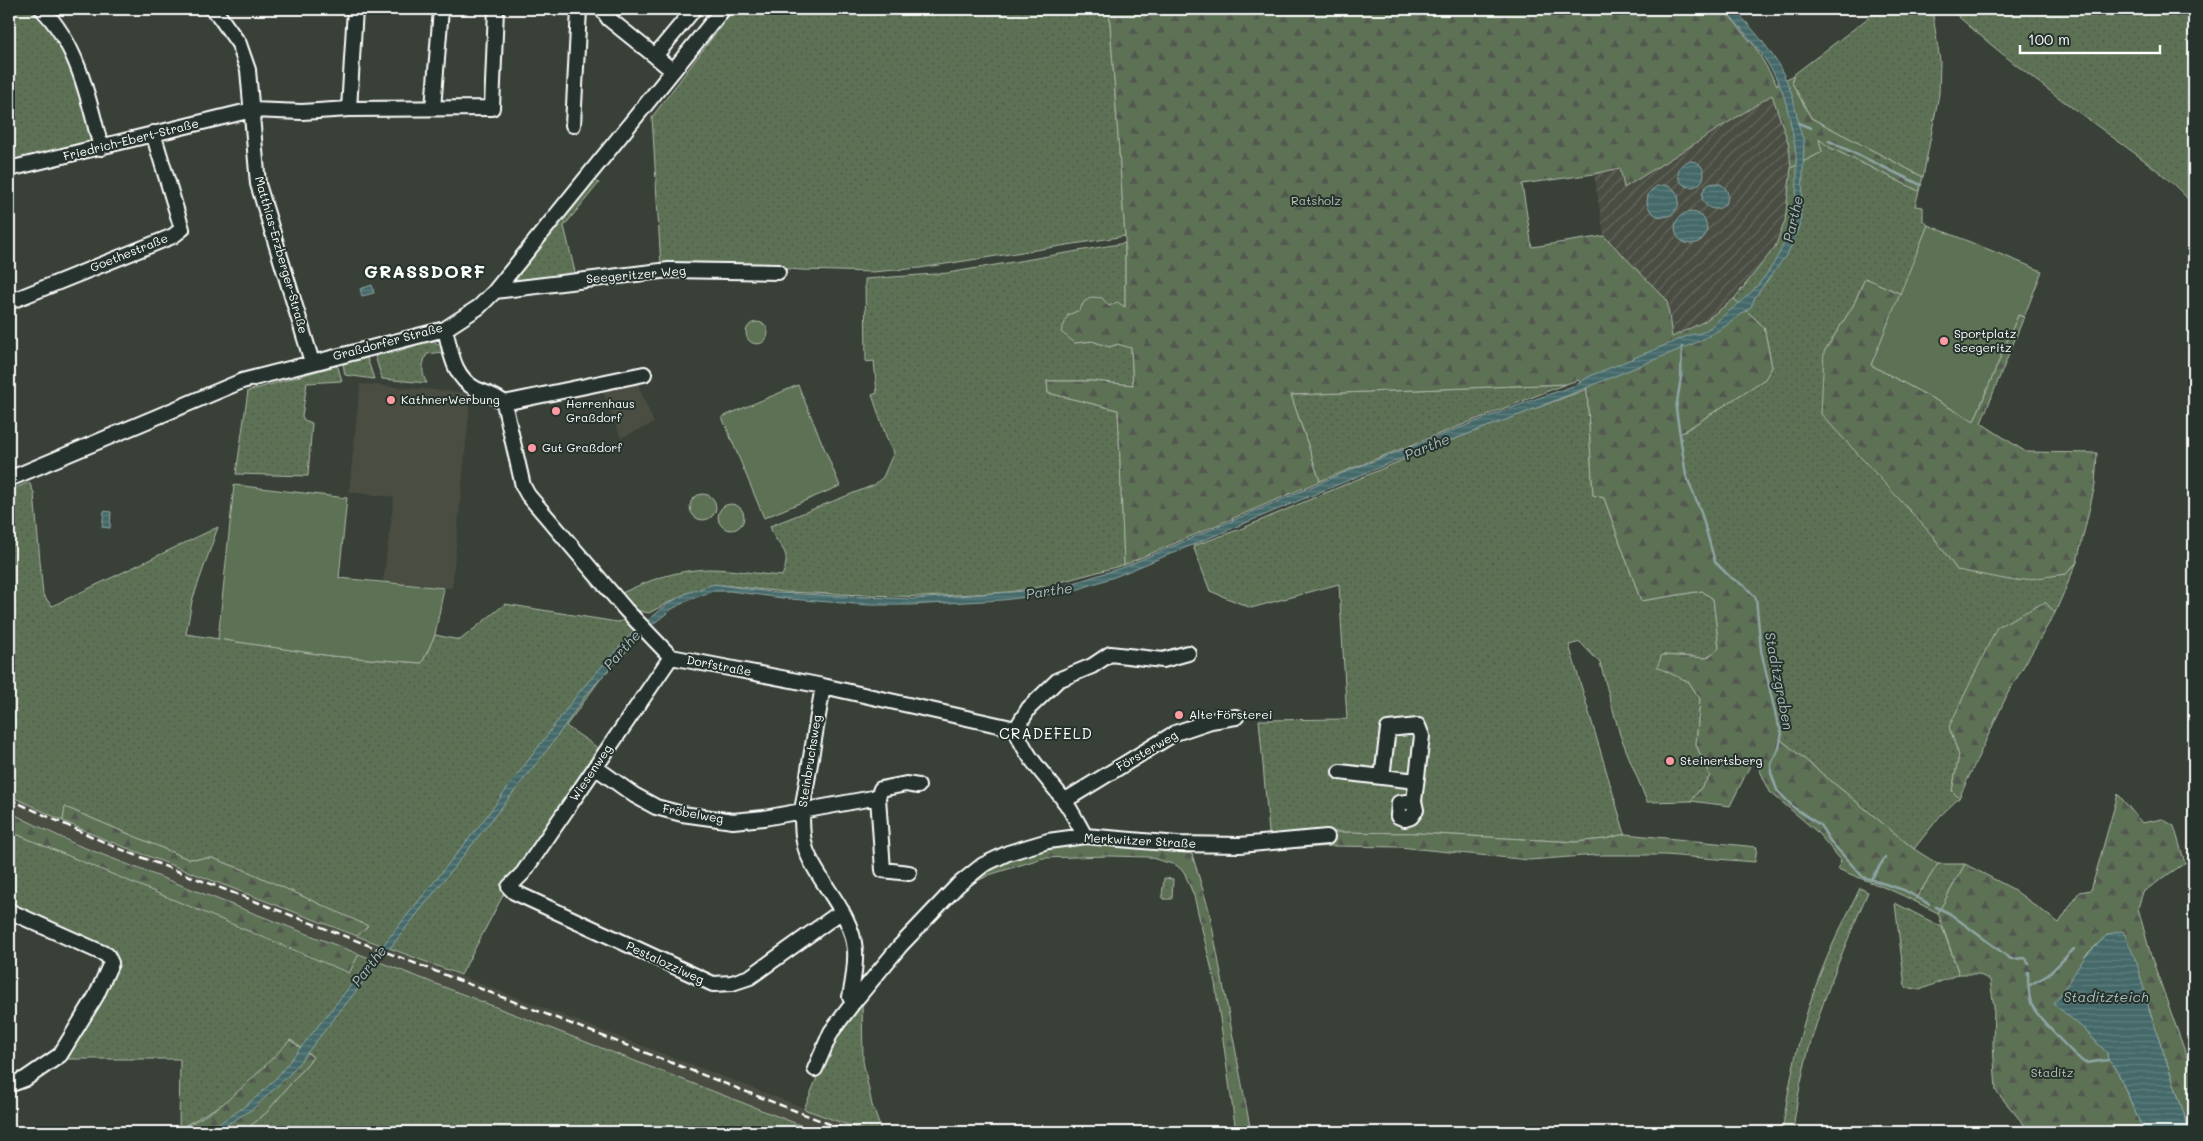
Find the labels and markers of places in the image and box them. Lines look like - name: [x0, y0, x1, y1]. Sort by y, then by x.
- place label: Sportplatz Seegeritz: [1954, 325, 2017, 355]
- marker: Sportplatz Seegeritz: [1938, 335, 1950, 347]
- place label: KathnerWerbung: [401, 391, 500, 407]
- marker: KathnerWerbung: [385, 394, 397, 406]
- place label: Herrenhaus Graßdorf: [566, 395, 635, 425]
- marker: Herrenhaus Graßdorf: [550, 405, 562, 417]
- place label: Gut Graßdorf: [542, 439, 622, 455]
- marker: Gut Graßdorf: [526, 442, 538, 454]
- place label: Alte Försterei: [1189, 706, 1272, 722]
- marker: Alte Försterei: [1173, 709, 1185, 721]
- place label: Steinertsberg: [1680, 752, 1762, 768]
- marker: Steinertsberg: [1664, 755, 1676, 767]

